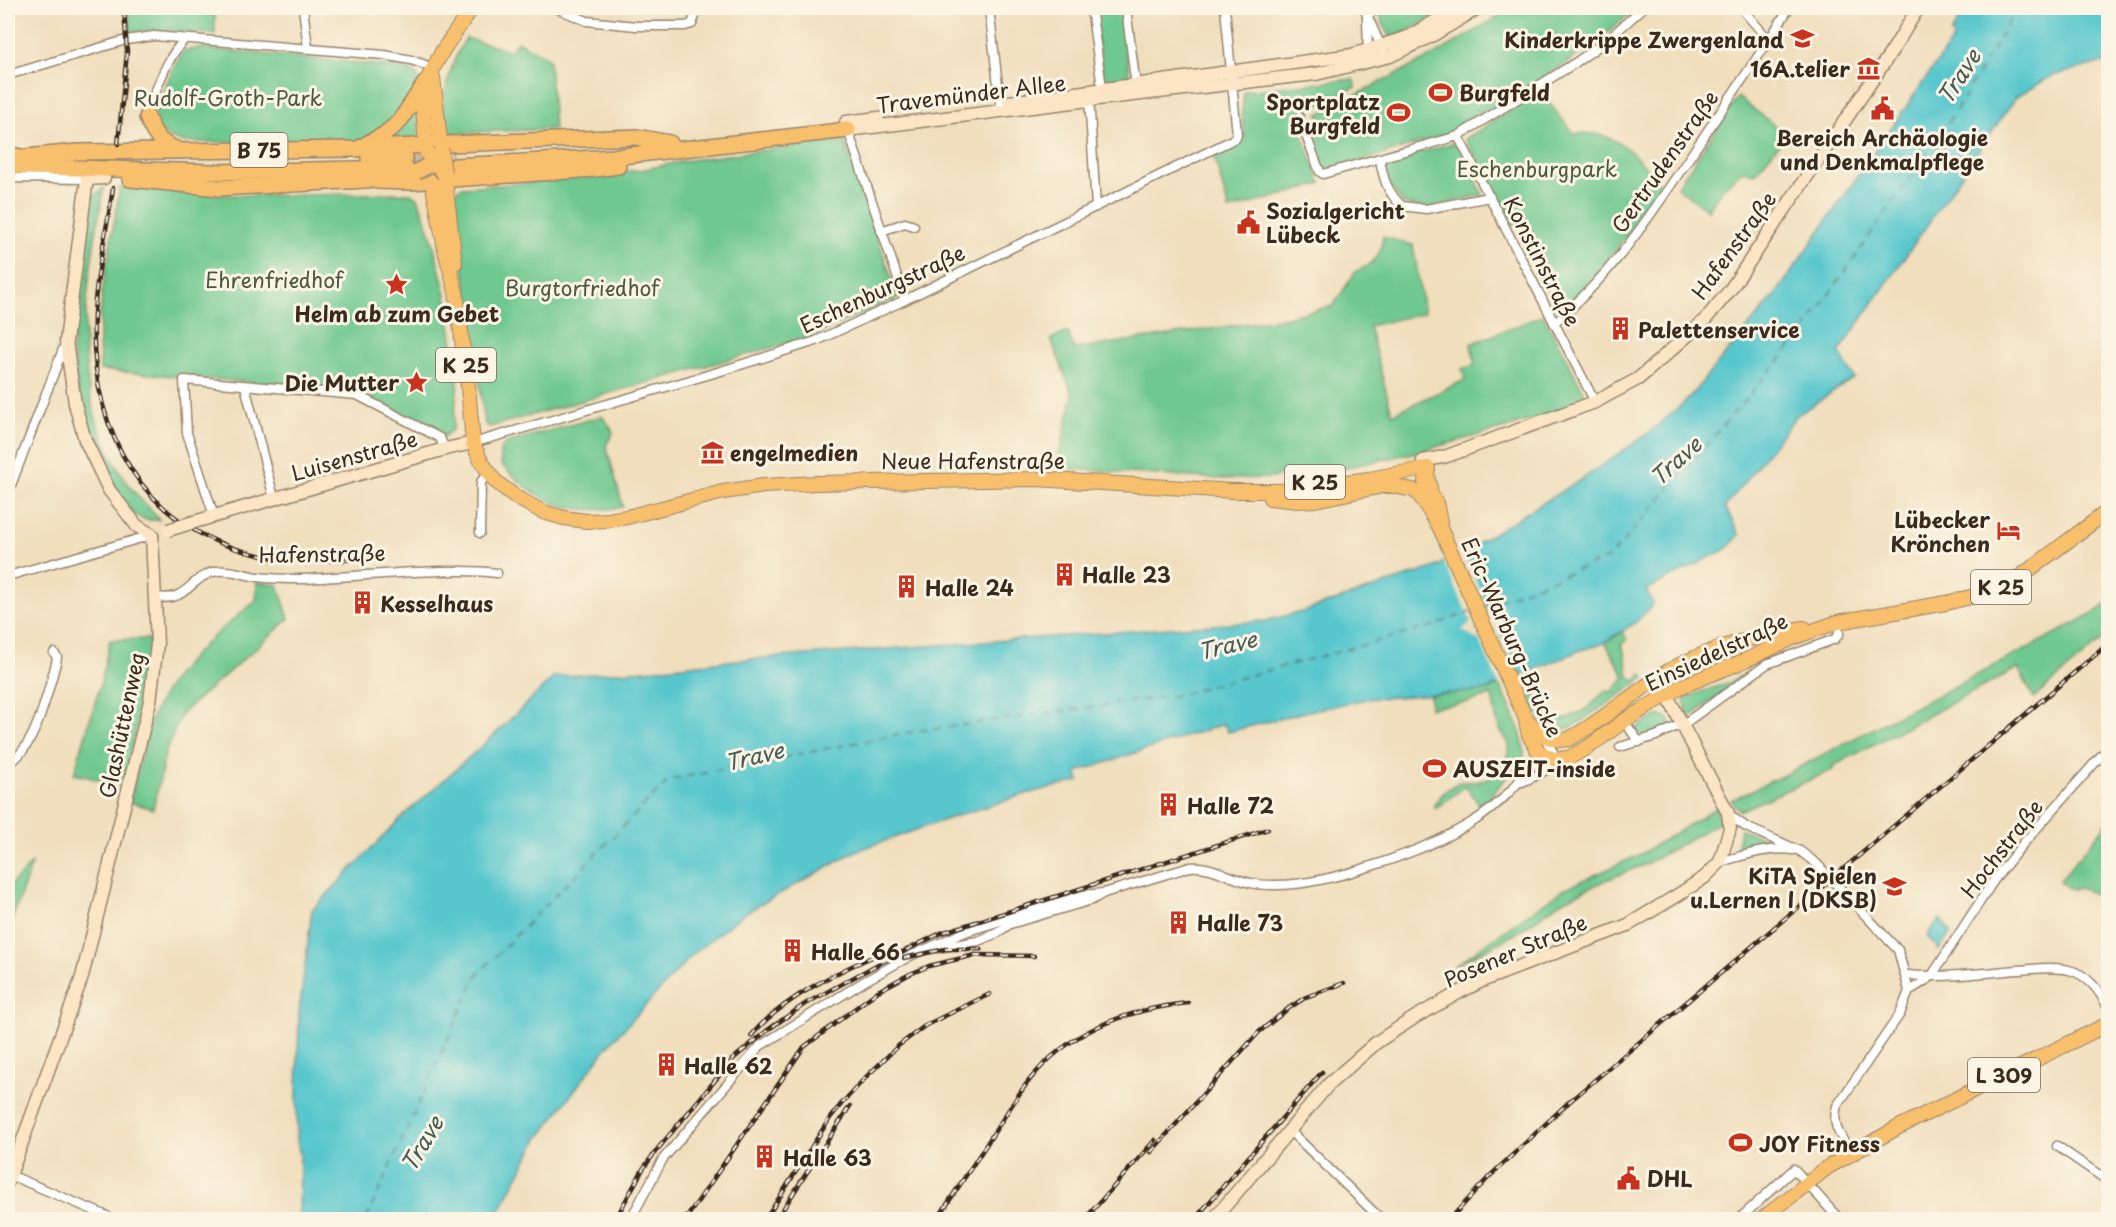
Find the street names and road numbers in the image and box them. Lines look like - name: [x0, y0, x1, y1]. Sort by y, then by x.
- street label: Travemünder Allee: [875, 66, 1067, 120]
- street label: Gertrudenstraße: [1603, 83, 1725, 239]
- road number: B 75: [230, 133, 288, 167]
- street label: Hafenstraße: [1683, 184, 1783, 306]
- street label: Konstinstraße: [1497, 190, 1589, 332]
- street label: Eschenburgstraße: [794, 236, 970, 340]
- road number: K 25: [436, 348, 496, 382]
- street label: Luisenstraße: [287, 422, 421, 488]
- street label: Neue Hafenstraße: [881, 444, 1065, 476]
- road number: K 25: [1285, 465, 1345, 499]
- street label: Eric-Warburg-Brücke: [1454, 532, 1572, 742]
- street label: Hafenstraße: [258, 536, 386, 570]
- road number: K 25: [1971, 570, 2031, 604]
- street label: Einsiedelstraße: [1639, 604, 1793, 698]
- street label: Glashüttenweg: [90, 649, 152, 801]
- street label: Hochstraße: [1952, 792, 2050, 904]
- street label: Posener Straße: [1438, 905, 1592, 995]
- road number: L 309: [1968, 1058, 2040, 1092]

